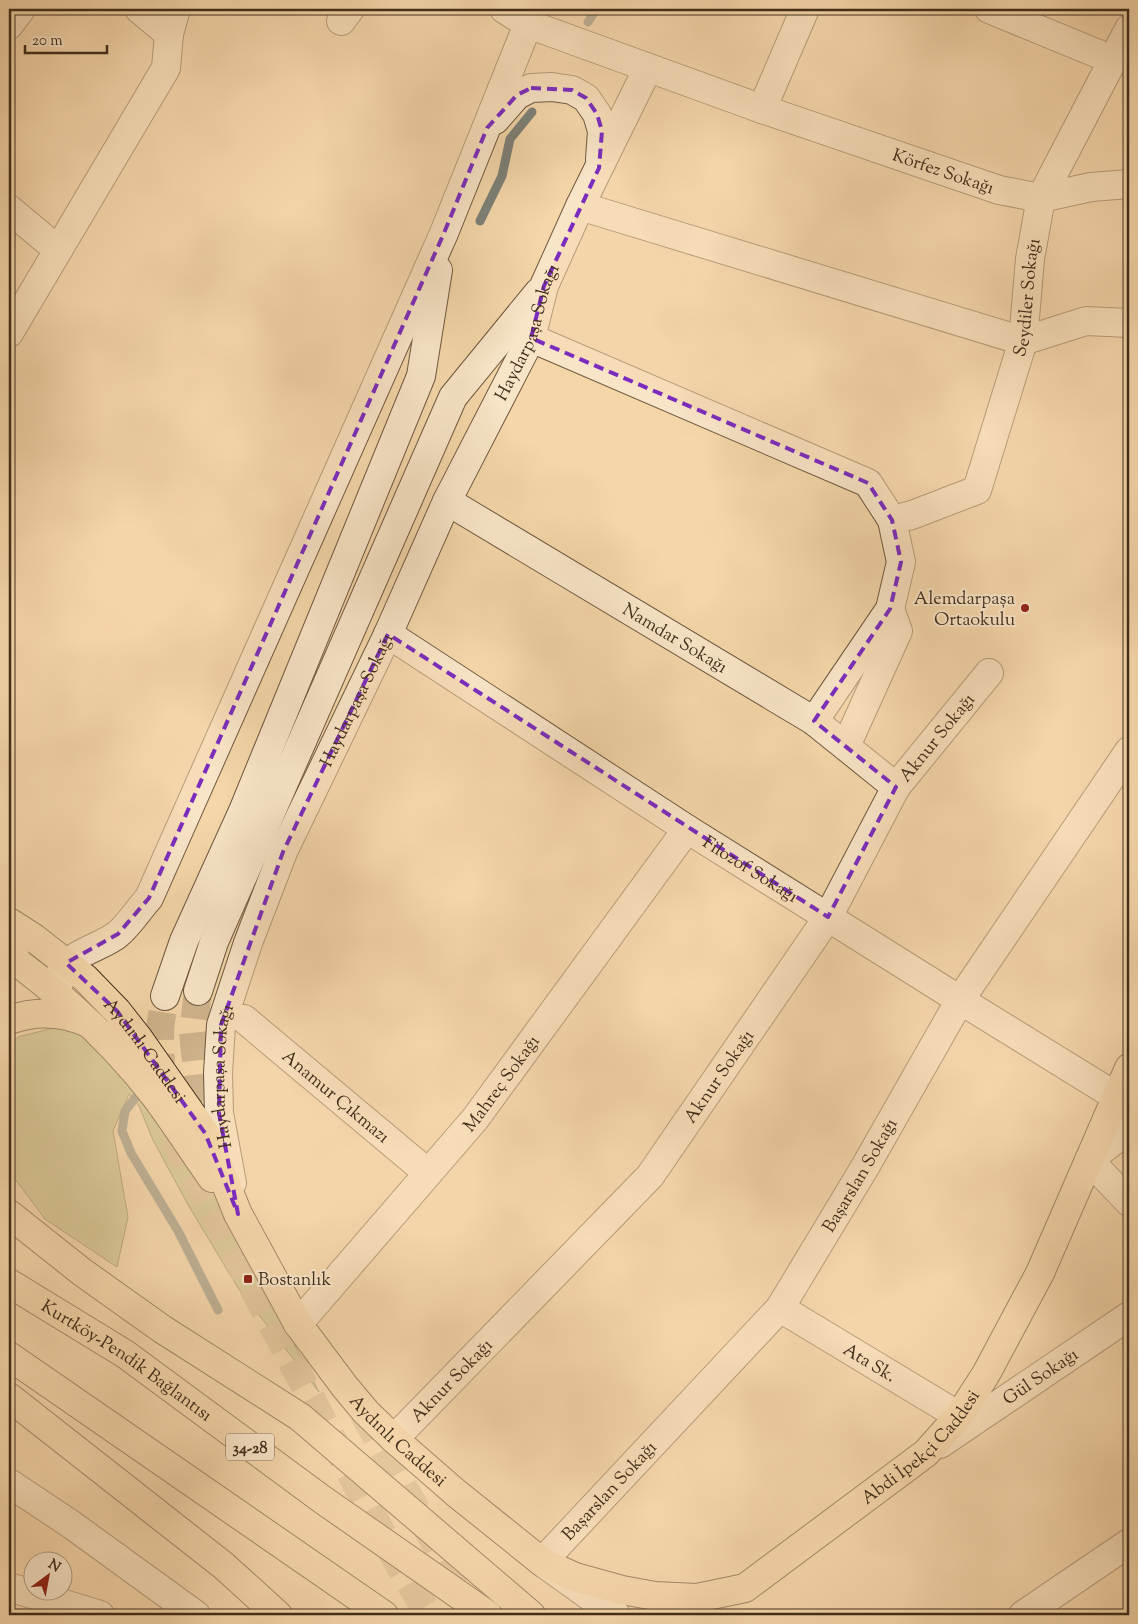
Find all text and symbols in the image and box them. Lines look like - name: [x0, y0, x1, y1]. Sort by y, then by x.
- scale bar: [25, 22, 108, 54]
- text: 20 m: [32, 31, 63, 52]
- street label: Körfez Sokağı: [888, 143, 997, 202]
- street label: Seydiler Sokağı: [1008, 236, 1048, 360]
- street label: Haydarpaşa Sokağı: [490, 260, 567, 406]
- place label: Alemdarpaşa Ortaokulu: [914, 587, 1015, 634]
- street label: Namdar Sokağı: [617, 598, 732, 681]
- marker: Alemdarpaşa Ortaokulu: [1019, 602, 1031, 614]
- street label: Haydarpaşa Sokağı: [315, 629, 401, 772]
- street label: Aknur Sokağı: [894, 689, 982, 789]
- street label: Filozof Sokağı: [697, 831, 802, 910]
- street label: Aydınlı Caddesi: [96, 993, 191, 1109]
- street label: Haydarpaşa Sokağı: [207, 1001, 242, 1150]
- street label: Aknur Sokağı: [679, 1025, 762, 1129]
- street label: Mahreç Sokağı: [458, 1031, 547, 1139]
- street label: Anamur Çıkmazı: [275, 1045, 394, 1150]
- street label: Başarslan Sokağı: [817, 1114, 905, 1238]
- place label: Bostanlık: [258, 1268, 331, 1294]
- marker: Bostanlık: [242, 1273, 254, 1285]
- street label: Kurtköy-Pendik Bağlantısı: [35, 1295, 217, 1429]
- street label: Aknur Sokağı: [406, 1334, 500, 1429]
- street label: Ata Sk.: [837, 1338, 900, 1390]
- street label: Gül Sokağı: [998, 1343, 1084, 1413]
- street label: Abdi İpekçi Caddesi: [857, 1385, 987, 1512]
- street label: Aydınlı Caddesi: [342, 1390, 452, 1494]
- road number: 34-28: [226, 1434, 274, 1460]
- street label: Başarslan Sokağı: [557, 1436, 664, 1548]
- north arrow: [22, 1552, 72, 1602]
- text: N: [44, 1555, 64, 1578]

